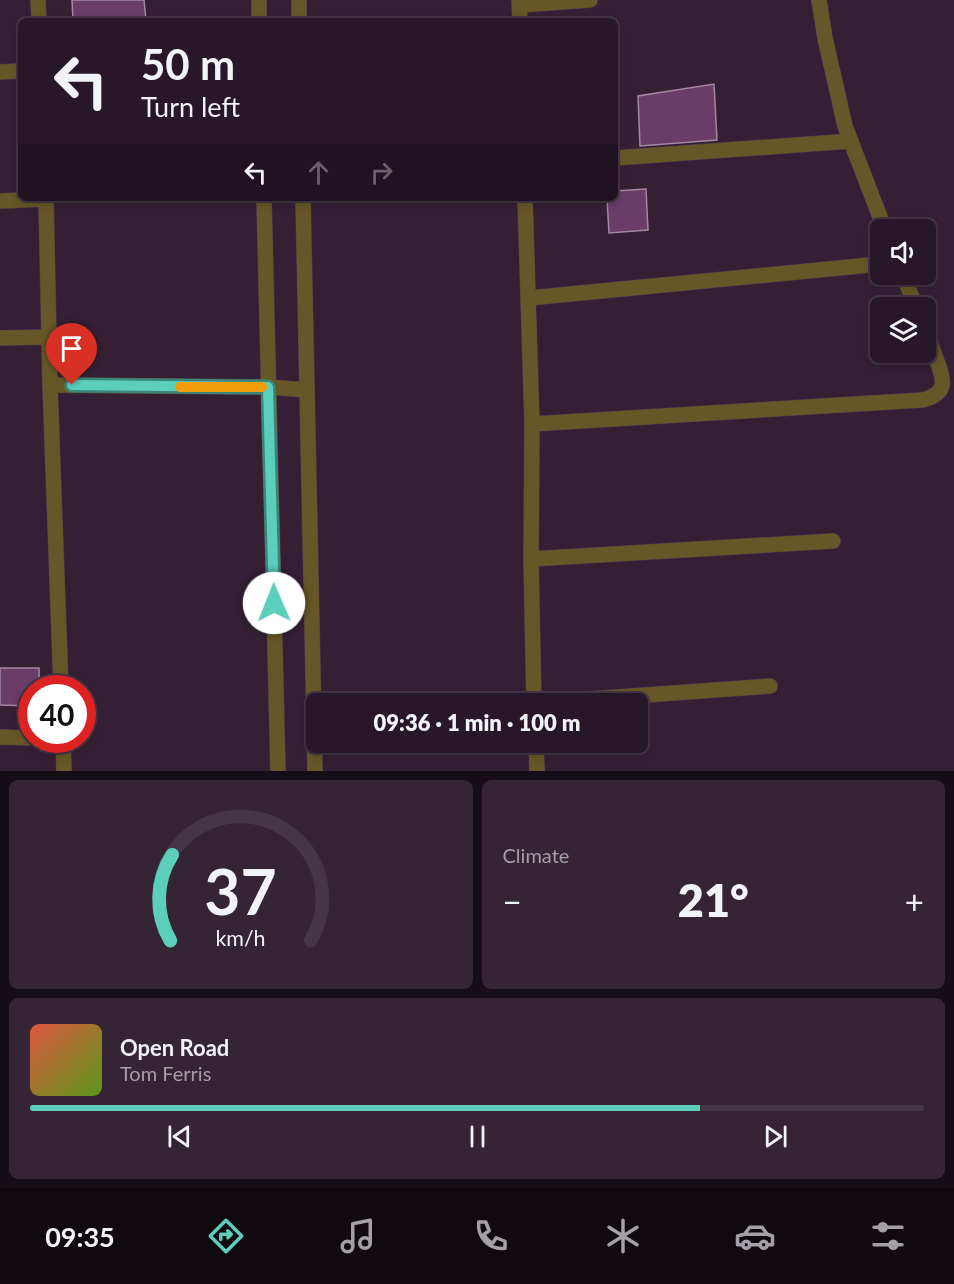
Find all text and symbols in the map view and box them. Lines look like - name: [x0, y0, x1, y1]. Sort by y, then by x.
- text: 50 m: [141, 39, 235, 89]
- icon: left: [42, 42, 120, 120]
- text: Turn left: [141, 90, 240, 123]
- icon: left: [239, 156, 272, 189]
- icon: ahead: [302, 156, 335, 189]
- icon: right: [365, 156, 398, 189]
- map controls: [870, 219, 936, 363]
- button: sound: [870, 219, 936, 285]
- button: layers: [870, 297, 936, 363]
- pin: [46, 323, 97, 385]
- icon: arrive: [55, 332, 88, 365]
- position arrow: [242, 571, 306, 635]
- speed limit sign: 40: [18, 675, 96, 753]
- text: 09:36 · 1 min · 100 m: [374, 709, 580, 736]
- text: Climate: [503, 843, 569, 867]
- text: 37: [205, 853, 277, 928]
- text: 21°: [678, 873, 749, 927]
- text: −: [503, 881, 522, 921]
- text: +: [905, 881, 924, 921]
- text: km/h: [216, 926, 266, 952]
- text: Open Road: [120, 1034, 229, 1061]
- text: Tom Ferris: [120, 1061, 211, 1085]
- icon: previous: [163, 1120, 196, 1153]
- icon: pause: [461, 1120, 494, 1153]
- icon: next: [759, 1120, 792, 1153]
- icon: directions: [205, 1215, 247, 1257]
- icon: music: [337, 1215, 379, 1257]
- icon: phone: [470, 1215, 512, 1257]
- icon: climate: [602, 1215, 644, 1257]
- icon: car: [734, 1215, 776, 1257]
- icon: filters: [867, 1215, 909, 1257]
- text: 09:35: [45, 1220, 115, 1253]

